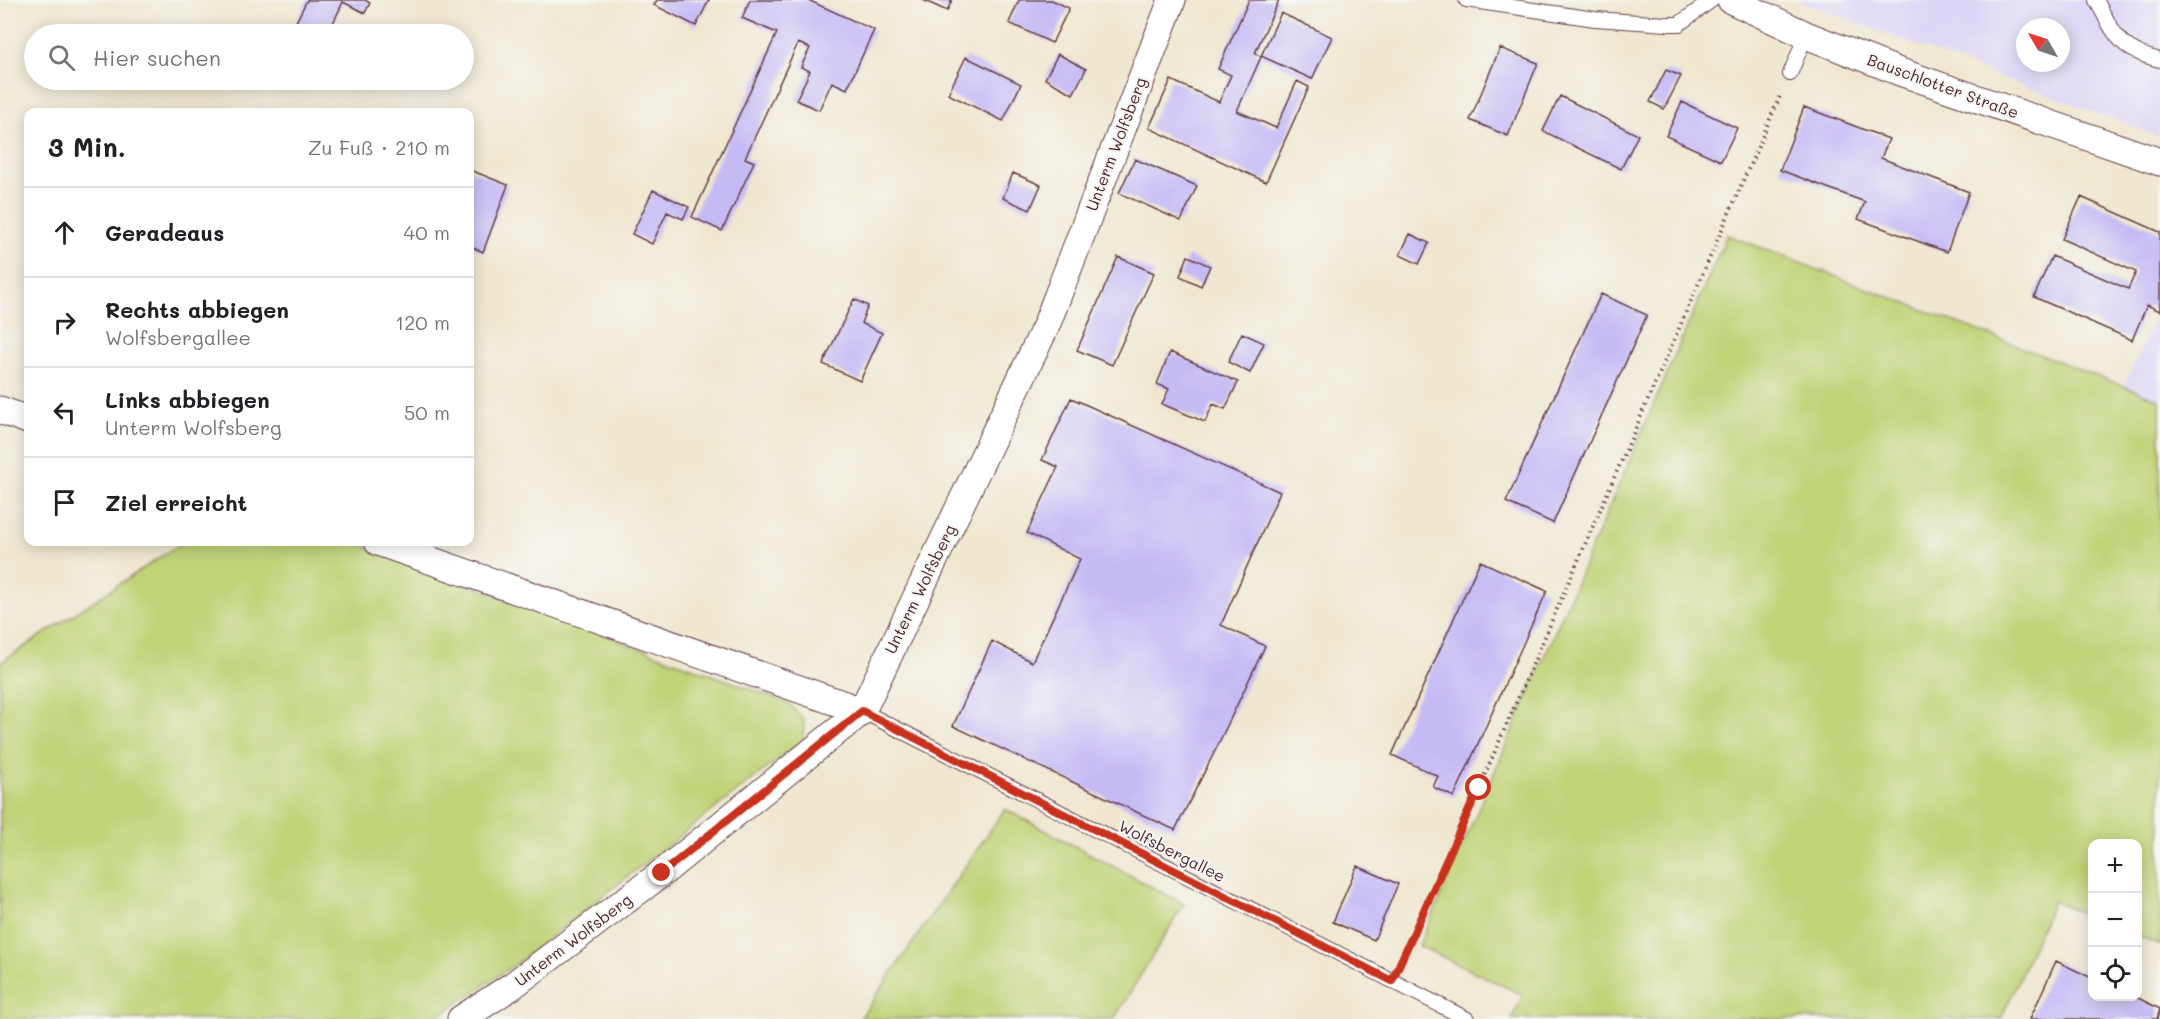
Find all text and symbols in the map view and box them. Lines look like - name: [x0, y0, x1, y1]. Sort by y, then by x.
- north arrow: [2016, 18, 2070, 72]
- search box: [24, 24, 474, 90]
- icon: search: [45, 41, 78, 74]
- text: Hier suchen: [93, 43, 221, 72]
- street label: Bauschlotter Straße: [1865, 48, 2022, 123]
- street label: Unterm Wolfsberg: [1080, 74, 1151, 214]
- text: 3 Min.: [48, 130, 126, 164]
- text: Zu Fuß · 210 m: [308, 134, 450, 160]
- icon: ahead: [48, 216, 81, 249]
- text: Geradeaus: [105, 218, 224, 247]
- text: 40 m: [404, 219, 450, 245]
- text: Rechts abbiegen: [105, 295, 289, 324]
- icon: right: [48, 306, 81, 339]
- text: 120 m: [395, 309, 450, 335]
- text: Wolfsbergallee: [105, 324, 251, 350]
- text: Links abbiegen: [105, 385, 270, 414]
- icon: left: [48, 396, 81, 429]
- text: 50 m: [404, 399, 450, 425]
- text: Unterm Wolfsberg: [105, 414, 282, 440]
- icon: arrive: [48, 486, 81, 519]
- text: Ziel erreicht: [105, 488, 247, 517]
- street label: Unterm Wolfsberg: [879, 521, 960, 657]
- route start: [1465, 774, 1491, 800]
- street label: Wolfsbergallee: [1115, 815, 1229, 886]
- map controls: [2088, 839, 2142, 1001]
- button: +: [2088, 839, 2142, 893]
- route end: [648, 859, 674, 885]
- street label: Unterm Wolfsberg: [510, 889, 635, 991]
- button: −: [2088, 893, 2142, 947]
- button: locate: [2088, 947, 2142, 1001]

